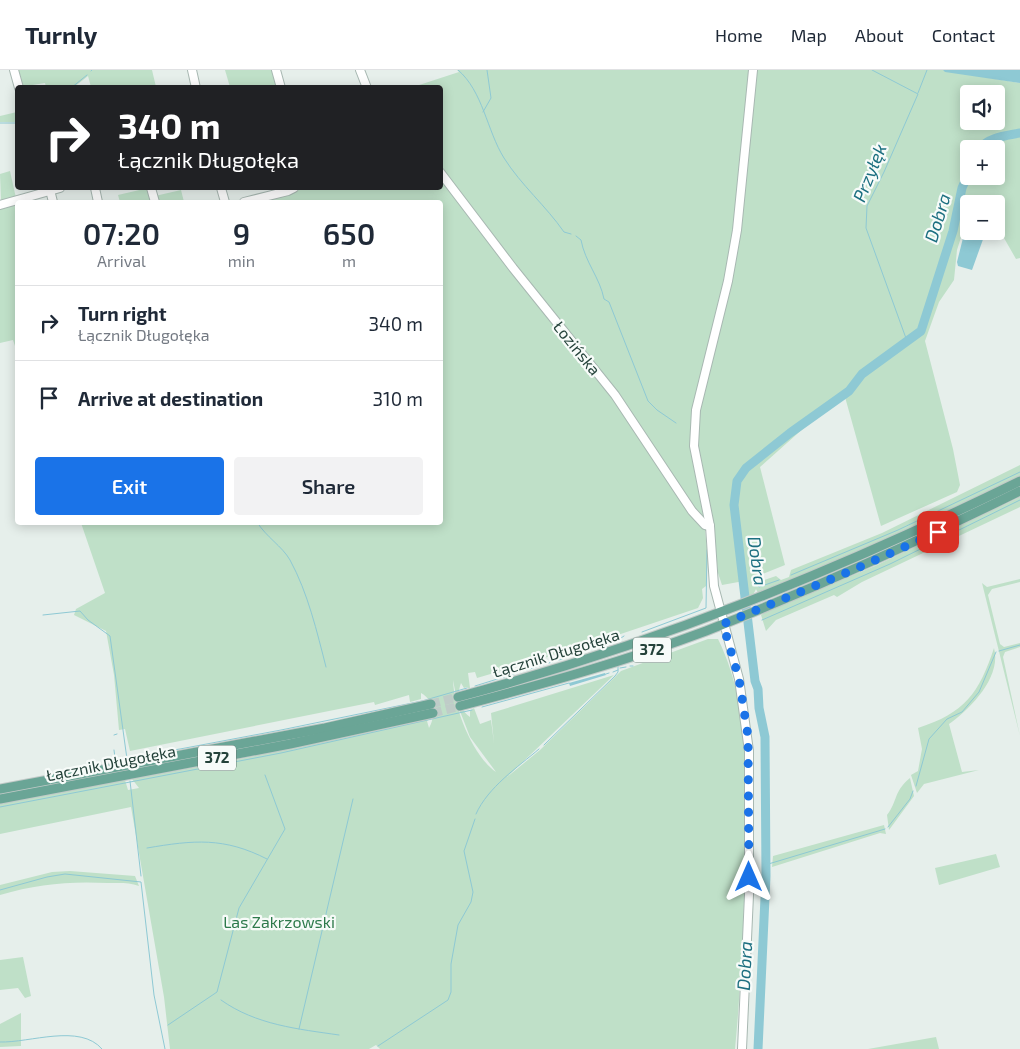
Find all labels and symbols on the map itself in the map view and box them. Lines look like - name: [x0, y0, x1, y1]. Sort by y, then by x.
- water label: Przyłęk: [847, 140, 891, 205]
- water label: Dobra: [919, 191, 955, 245]
- street label: Łozińska: [550, 317, 605, 378]
- pin: [917, 511, 959, 553]
- water label: Dobra: [744, 535, 772, 587]
- street label: Łącznik Długołęka: [490, 624, 622, 681]
- road number: 372: [633, 638, 671, 662]
- street label: Łącznik Długołęka: [44, 741, 177, 784]
- road number: 372: [198, 746, 236, 770]
- position arrow: [722, 850, 774, 902]
- park label: Las Zakrzowski: [223, 912, 335, 931]
- water label: Dobra: [732, 941, 756, 991]

